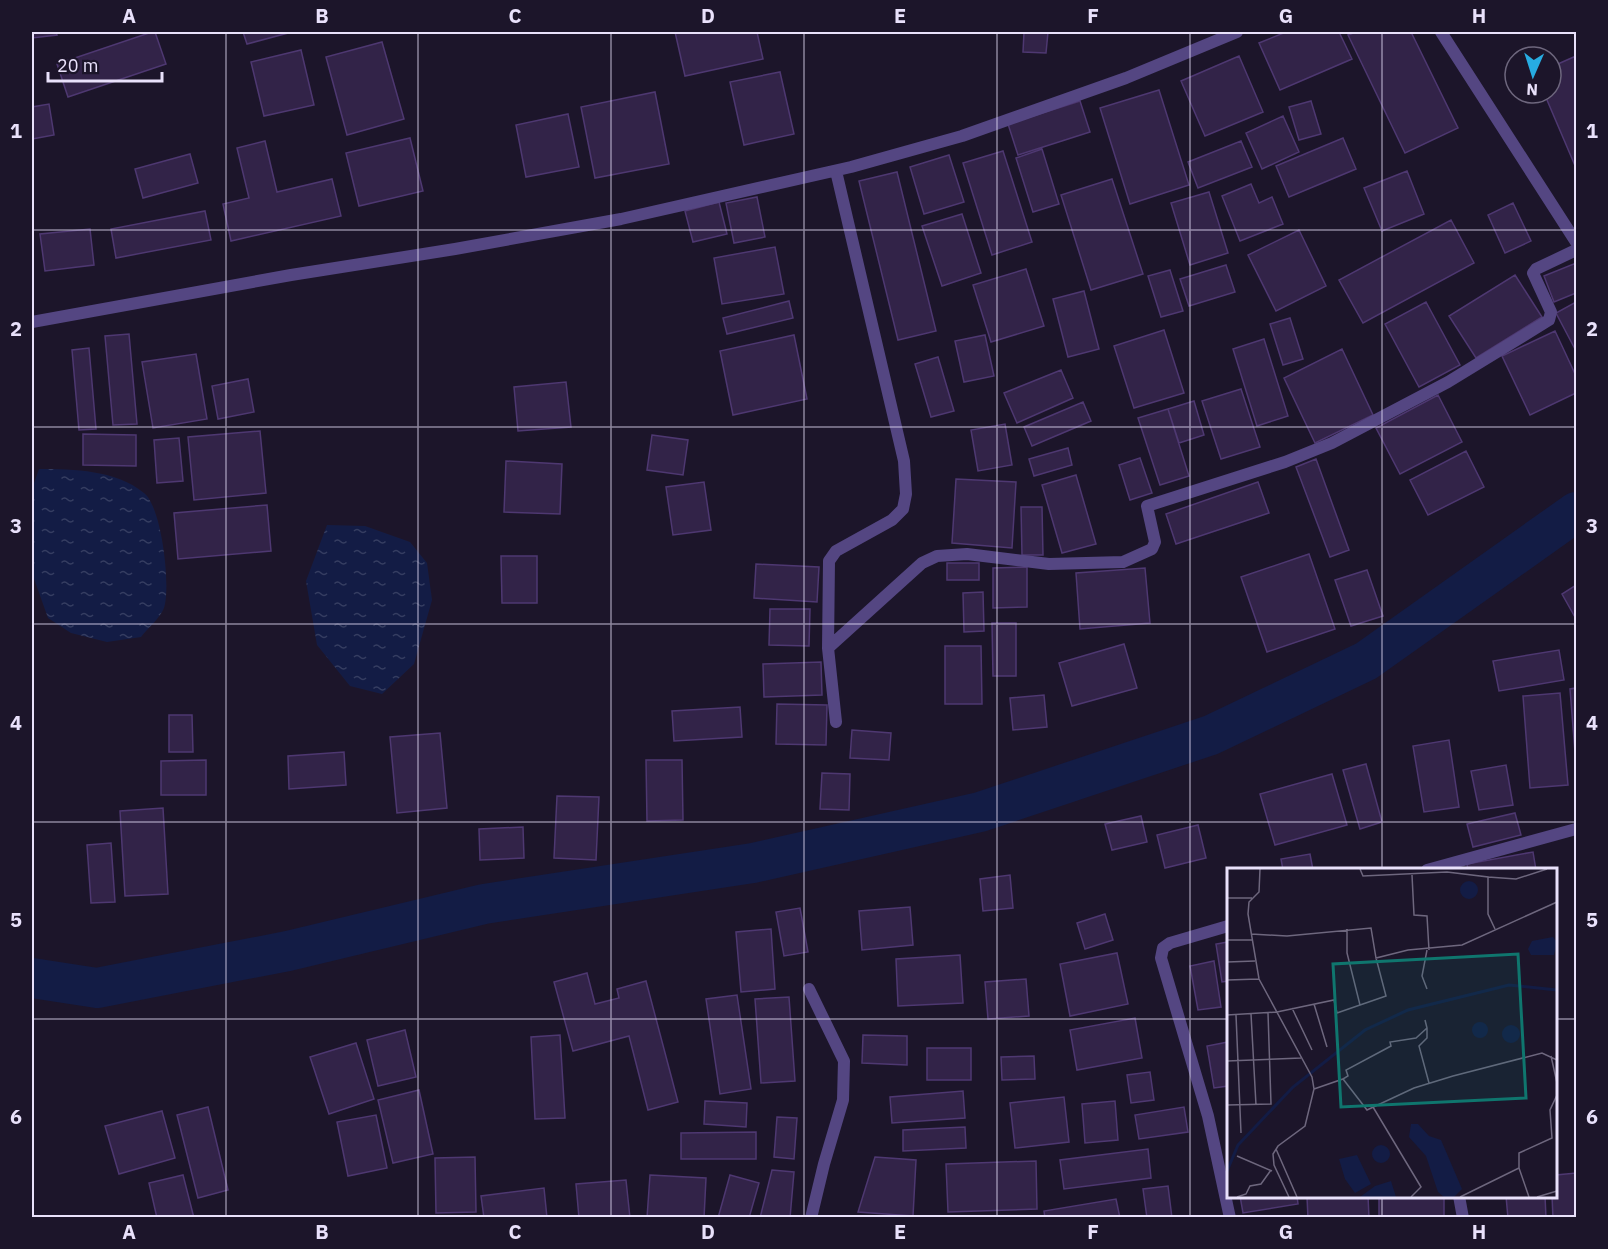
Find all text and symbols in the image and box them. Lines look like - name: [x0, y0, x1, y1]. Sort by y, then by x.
- text: A: [122, 2, 136, 29]
- text: B: [315, 2, 329, 29]
- text: C: [508, 2, 522, 29]
- text: D: [701, 2, 715, 29]
- text: E: [894, 2, 906, 29]
- text: F: [1087, 2, 1099, 29]
- text: G: [1279, 2, 1293, 29]
- text: H: [1472, 2, 1486, 29]
- scale bar: [48, 45, 162, 83]
- north arrow: [1503, 45, 1563, 105]
- text: 20 m: [57, 54, 99, 77]
- text: N: [1526, 80, 1539, 100]
- text: 1: [10, 117, 22, 144]
- text: 1: [1586, 117, 1598, 144]
- text: 2: [10, 315, 22, 342]
- text: 2: [1586, 315, 1598, 342]
- text: 3: [10, 512, 22, 539]
- text: 3: [1586, 512, 1598, 539]
- text: 4: [10, 709, 22, 736]
- text: 4: [1586, 709, 1598, 736]
- inset map: [1227, 868, 1557, 1198]
- text: 5: [10, 906, 22, 933]
- text: 5: [1586, 906, 1598, 933]
- text: 6: [10, 1103, 22, 1130]
- text: 6: [1586, 1103, 1598, 1130]
- text: A: [122, 1218, 136, 1245]
- text: B: [315, 1218, 329, 1245]
- text: C: [508, 1218, 522, 1245]
- text: D: [701, 1218, 715, 1245]
- text: E: [894, 1218, 906, 1245]
- text: F: [1087, 1218, 1099, 1245]
- text: G: [1279, 1218, 1293, 1245]
- text: H: [1472, 1218, 1486, 1245]

